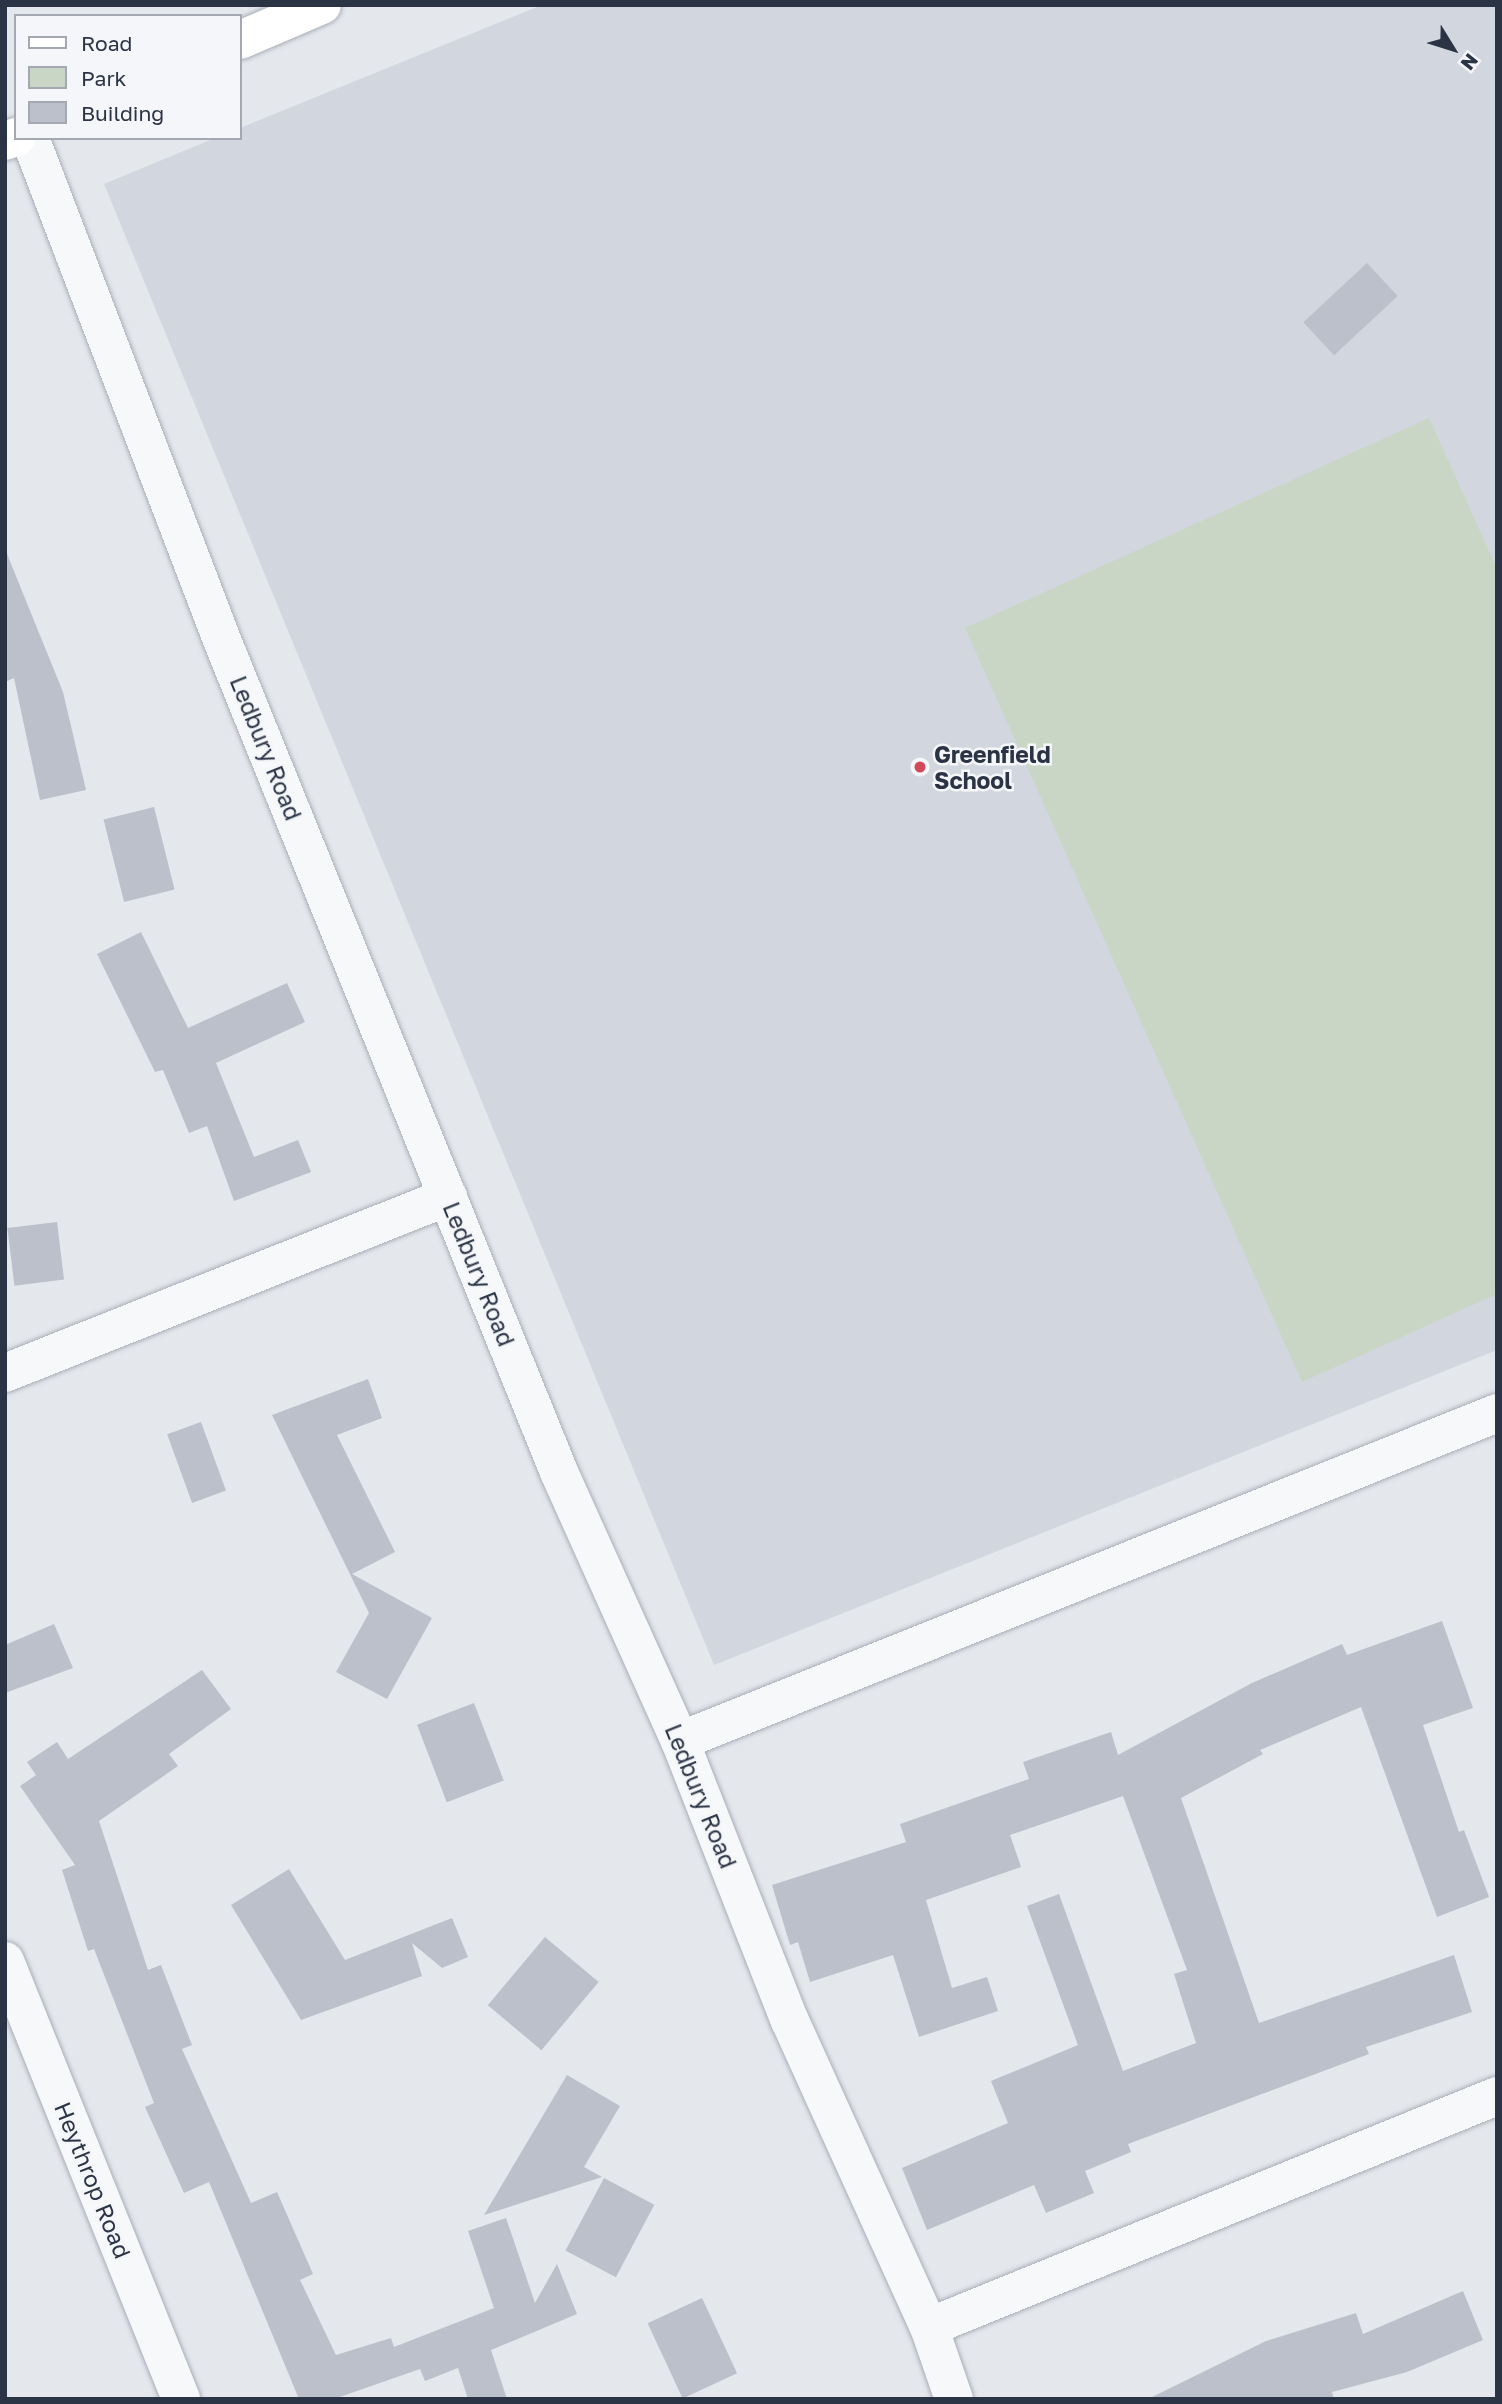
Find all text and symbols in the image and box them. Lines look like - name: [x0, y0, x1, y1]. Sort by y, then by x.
- legend: [14, 14, 242, 140]
- north arrow: [1418, 14, 1488, 84]
- text: Road: [81, 30, 132, 56]
- text: N: [1456, 49, 1483, 75]
- text: Park: [81, 65, 126, 91]
- text: Building: [81, 100, 164, 126]
- street label: Ledbury Road: [225, 672, 307, 824]
- place label: Greenfield School: [934, 740, 1051, 794]
- marker: Greenfield School: [912, 759, 928, 775]
- street label: Ledbury Road: [438, 1198, 520, 1350]
- street label: Ledbury Road: [660, 1720, 742, 1872]
- street label: Heythrop Road: [49, 2098, 137, 2262]

